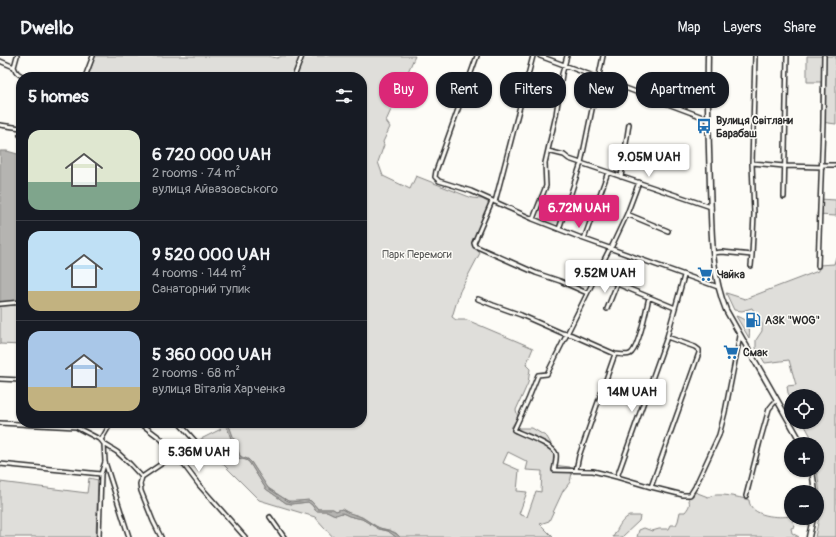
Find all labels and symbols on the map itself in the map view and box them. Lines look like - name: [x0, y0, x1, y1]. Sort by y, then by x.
- place label: Вулиця Світлани Барабаш: [716, 114, 793, 140]
- bus stop icon: Вулиця Світлани Барабаш: [695, 117, 713, 135]
- pin: 9.05M UAH: [603, 144, 695, 178]
- pin: 6.72M UAH: [533, 195, 625, 229]
- park label: Парк Перемоги: [382, 248, 452, 261]
- pin: 9.52M UAH: [559, 260, 651, 294]
- supermarket icon: Чайка: [696, 265, 714, 283]
- place label: Чайка: [717, 268, 745, 281]
- fuel station icon: АЗК "WOG": [744, 311, 762, 329]
- place label: АЗК "WOG": [765, 314, 820, 327]
- supermarket icon: Смак: [722, 343, 740, 361]
- place label: Смак: [743, 346, 768, 359]
- pin: 14M UAH: [595, 379, 669, 413]
- pin: 5.36M UAH: [153, 439, 245, 473]

